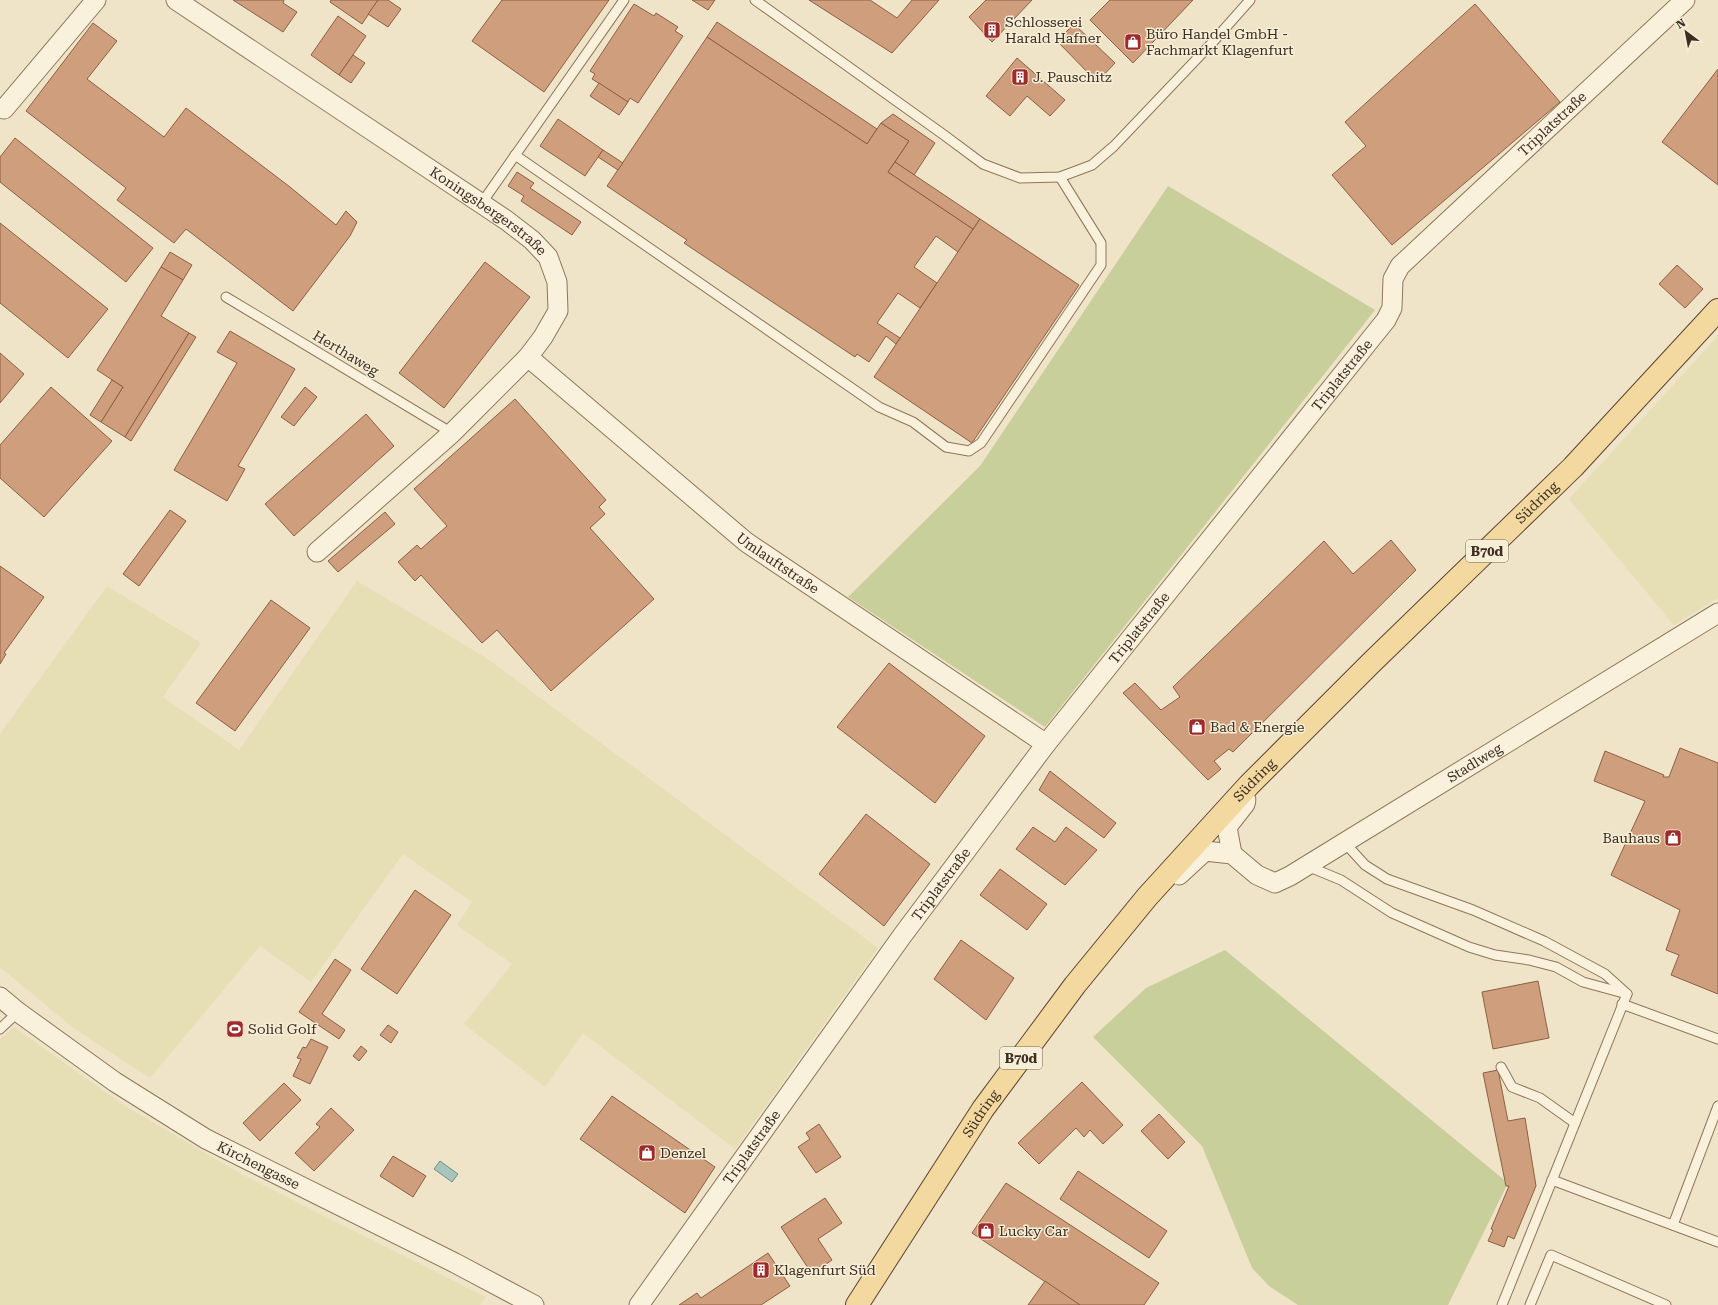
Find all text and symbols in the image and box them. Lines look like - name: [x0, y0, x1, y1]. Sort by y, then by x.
- north arrow: [1666, 12, 1706, 52]
- place label: Schlosserei Harald Hafner: [1005, 14, 1101, 46]
- text: N: [1674, 16, 1688, 32]
- building icon: Schlosserei Harald Hafner: [982, 20, 1002, 40]
- place label: Büro Handel GmbH - Fachmarkt Klagenfurt: [1146, 26, 1294, 58]
- shop icon: Büro Handel GmbH - Fachmarkt Klagenfurt: [1123, 32, 1143, 52]
- building icon: J. Pauschitz: [1010, 67, 1030, 87]
- place label: J. Pauschitz: [1033, 69, 1112, 85]
- street label: Triplatstraße: [1515, 88, 1590, 160]
- street label: Koningsbergerstraße: [427, 164, 550, 259]
- street label: Herthaweg: [310, 327, 382, 379]
- street label: Triplatstraße: [1308, 336, 1376, 414]
- street label: Südring: [1512, 478, 1562, 527]
- street label: Umlauftstraße: [733, 529, 822, 597]
- road number: B70d: [1466, 540, 1508, 562]
- street label: Triplatstraße: [1106, 589, 1173, 667]
- shop icon: Bad & Energie: [1187, 717, 1207, 737]
- place label: Bad & Energie: [1210, 719, 1305, 735]
- street label: Stadlweg: [1444, 740, 1505, 786]
- street label: Südring: [1230, 755, 1279, 805]
- shop icon: Bauhaus: [1663, 828, 1683, 848]
- place label: Bauhaus: [1603, 830, 1660, 846]
- street label: Triplatstraße: [908, 844, 974, 924]
- sports icon: Solid Golf: [225, 1019, 245, 1039]
- place label: Solid Golf: [248, 1021, 317, 1037]
- road number: B70d: [1000, 1047, 1042, 1069]
- street label: Südring: [959, 1087, 1002, 1140]
- street label: Triplatstraße: [720, 1107, 784, 1187]
- street label: Kirchengasse: [215, 1138, 303, 1192]
- shop icon: Denzel: [637, 1143, 657, 1163]
- place label: Denzel: [660, 1145, 707, 1161]
- shop icon: Lucky Car: [976, 1221, 996, 1241]
- place label: Lucky Car: [999, 1223, 1068, 1239]
- building icon: Klagenfurt Süd: [751, 1260, 771, 1280]
- place label: Klagenfurt Süd: [774, 1262, 876, 1278]

